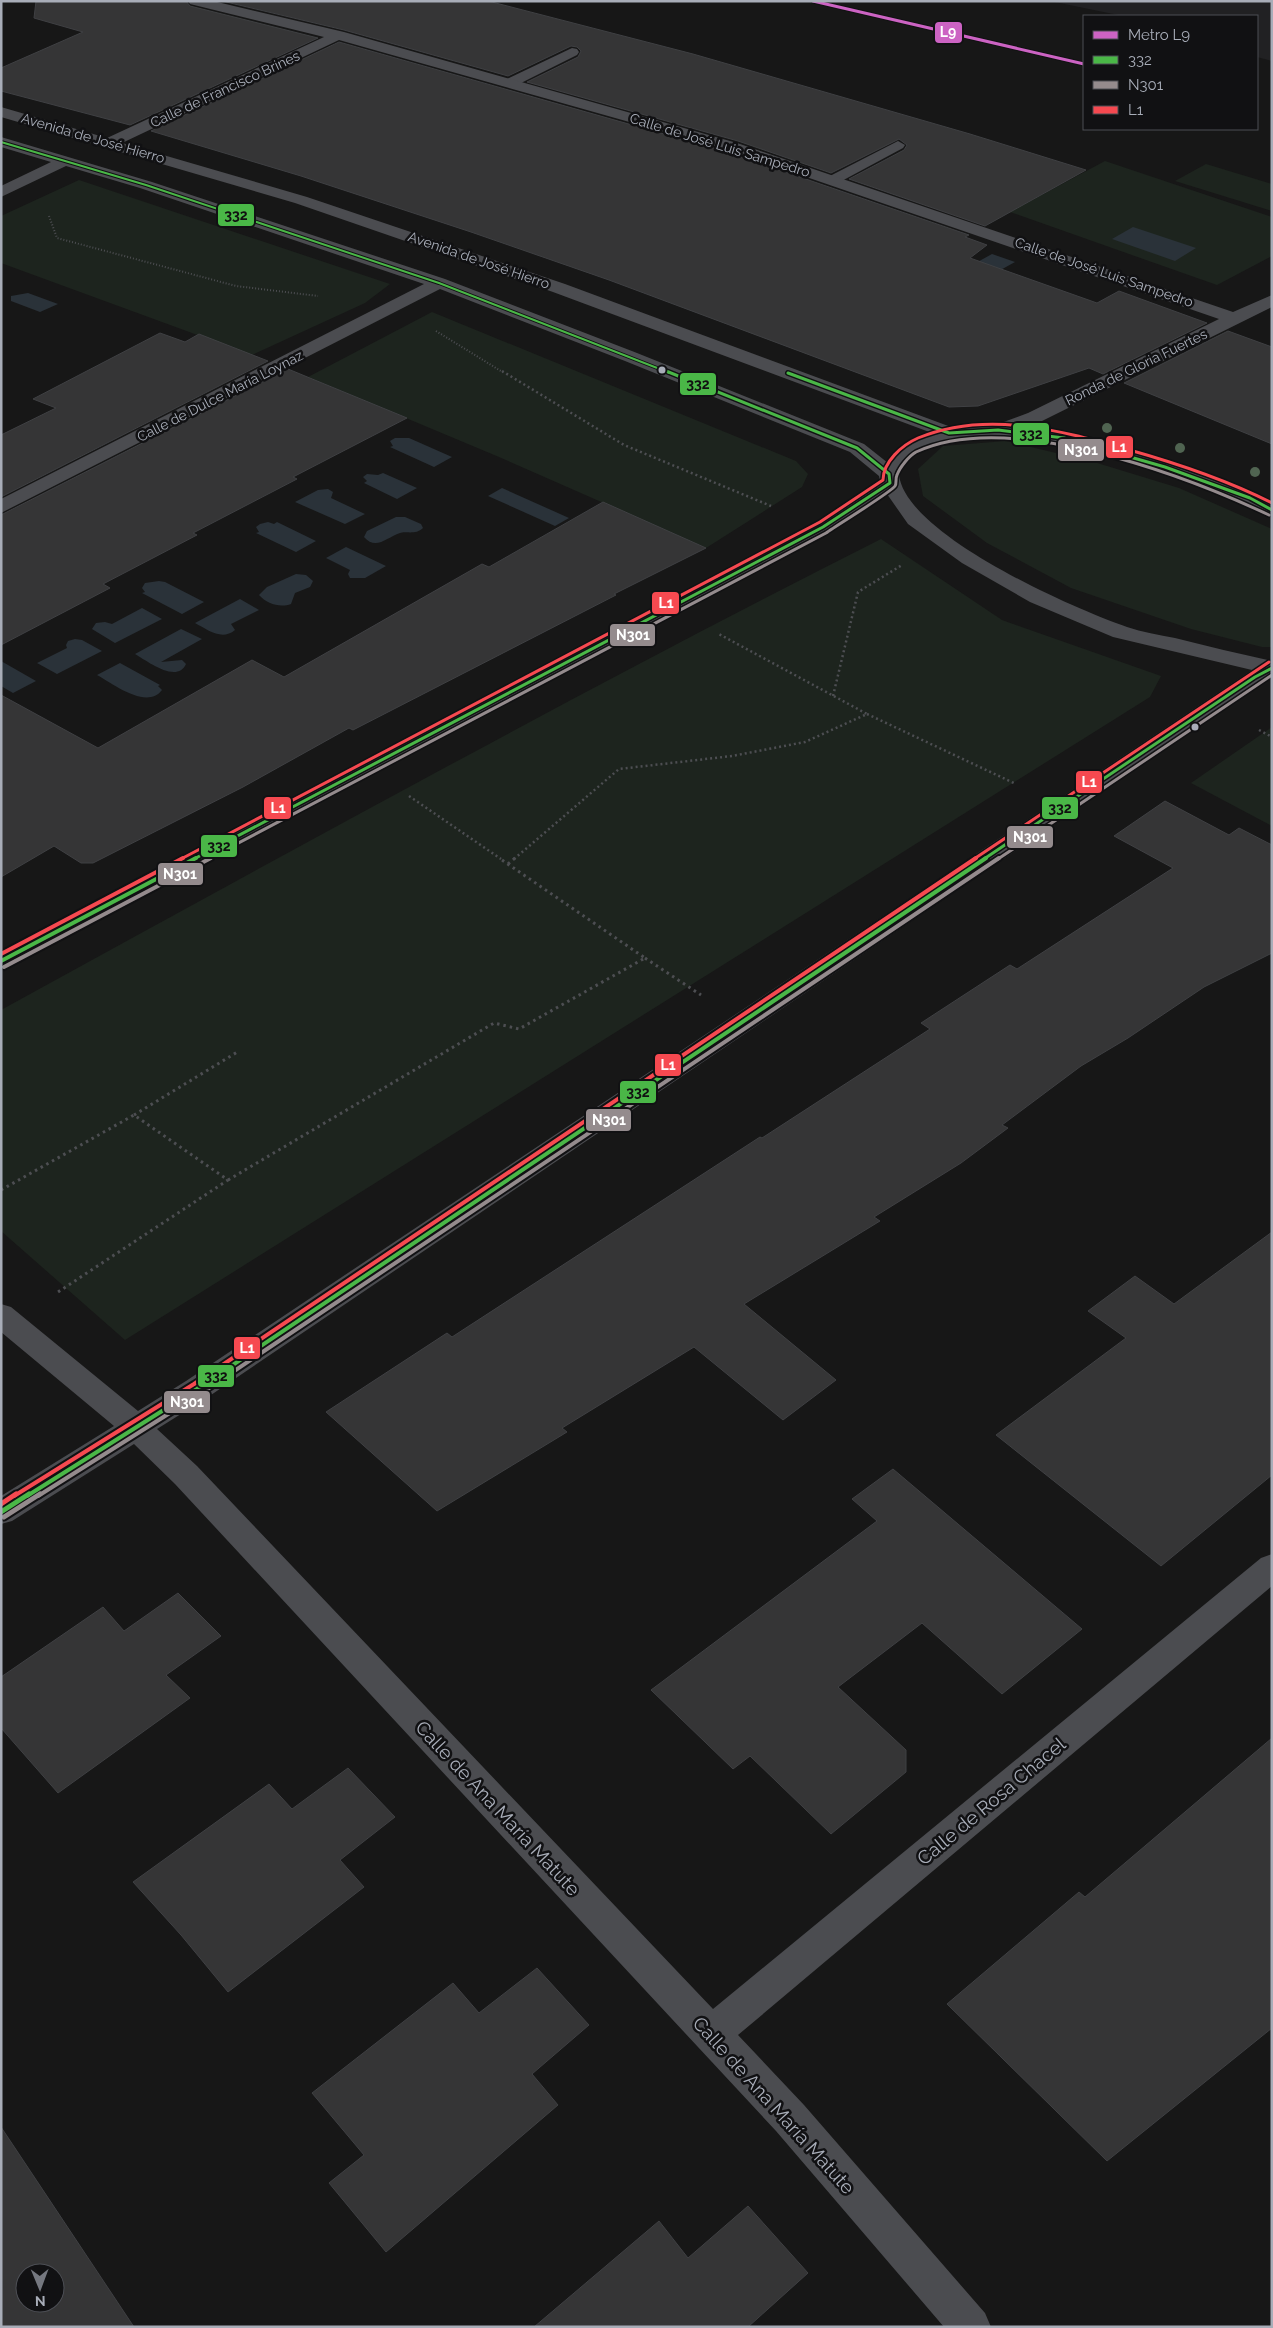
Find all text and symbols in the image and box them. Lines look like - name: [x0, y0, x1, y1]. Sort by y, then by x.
- legend: [1083, 15, 1258, 130]
- line badge: L9: [934, 21, 963, 44]
- text: L9: [940, 24, 956, 40]
- text: Metro L9: [1128, 26, 1190, 44]
- street label: Calle de Francisco Brines: [148, 47, 302, 131]
- text: 332: [1128, 51, 1152, 69]
- text: N301: [1128, 76, 1164, 94]
- text: L1: [1128, 101, 1144, 119]
- street label: Avenida de José Hierro: [19, 110, 167, 166]
- street label: Calle de José Luis Sampedro: [628, 110, 812, 180]
- line badge: 332: [217, 203, 255, 227]
- text: 332: [224, 207, 248, 223]
- street label: Avenida de José Hierro: [406, 228, 552, 292]
- street label: Calle de José Luis Sampedro: [1013, 234, 1195, 310]
- street label: Ronda de Gloria Fuertes: [1062, 326, 1210, 408]
- street label: Calle de Dulce María Loynaz: [134, 347, 306, 445]
- unlabelled marker: [657, 365, 667, 375]
- line badge: 332: [679, 372, 717, 396]
- text: 332: [686, 376, 710, 392]
- line badge: 332: [1012, 422, 1050, 446]
- text: 332: [1019, 426, 1043, 442]
- line badge: L1: [1105, 435, 1134, 459]
- line badge: N301: [1057, 438, 1105, 462]
- text: L1: [1111, 439, 1127, 455]
- text: N301: [1064, 442, 1098, 458]
- line badge: L1: [651, 591, 680, 615]
- text: L1: [658, 595, 674, 611]
- line badge: N301: [609, 623, 656, 647]
- text: N301: [616, 627, 650, 643]
- unlabelled marker: [1190, 722, 1200, 732]
- line badge: L1: [1075, 770, 1103, 794]
- text: L1: [1081, 774, 1097, 790]
- line badge: L1: [263, 796, 292, 820]
- line badge: 332: [1041, 796, 1079, 820]
- text: L1: [270, 800, 286, 816]
- text: 332: [1048, 800, 1072, 816]
- line badge: N301: [1006, 825, 1054, 849]
- text: N301: [1013, 829, 1047, 845]
- line badge: 332: [200, 834, 238, 858]
- text: 332: [207, 838, 231, 854]
- line badge: N301: [157, 862, 204, 886]
- text: N301: [163, 866, 197, 882]
- line badge: L1: [654, 1053, 682, 1077]
- text: L1: [660, 1057, 676, 1073]
- line badge: 332: [619, 1080, 657, 1104]
- text: 332: [626, 1084, 650, 1100]
- line badge: N301: [585, 1108, 632, 1132]
- text: N301: [592, 1112, 626, 1128]
- line badge: L1: [233, 1336, 261, 1360]
- text: L1: [239, 1340, 255, 1356]
- line badge: 332: [197, 1364, 235, 1388]
- text: 332: [204, 1368, 228, 1384]
- line badge: N301: [163, 1390, 211, 1414]
- text: N301: [170, 1394, 204, 1410]
- street label: Calle de Ana María Matute: [411, 1716, 585, 1900]
- street label: Calle de Rosa Chacel: [913, 1732, 1070, 1869]
- street label: Calle de Ana María Matute: [689, 2012, 859, 2198]
- north arrow: [15, 2263, 65, 2313]
- text: N: [35, 2293, 46, 2309]

